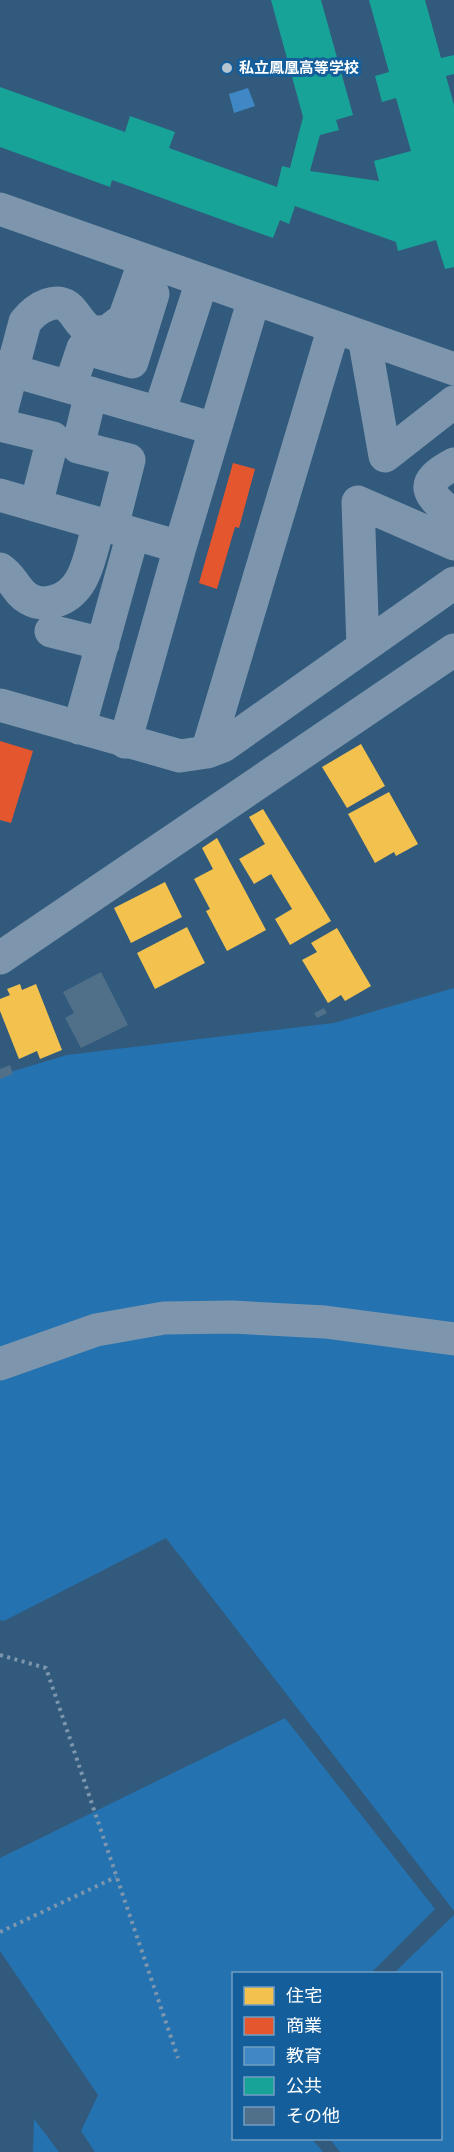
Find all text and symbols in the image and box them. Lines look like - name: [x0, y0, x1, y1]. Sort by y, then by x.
- place label: 私立鳳凰高等学校: [239, 58, 359, 78]
- marker: 私立鳳凰高等学校: [220, 61, 234, 75]
- legend: [232, 1972, 442, 2140]
- text: 住宅: [286, 1984, 322, 2008]
- text: 商業: [286, 2014, 322, 2038]
- text: 教育: [286, 2044, 322, 2068]
- text: 公共: [286, 2074, 322, 2098]
- text: その他: [286, 2104, 340, 2128]

